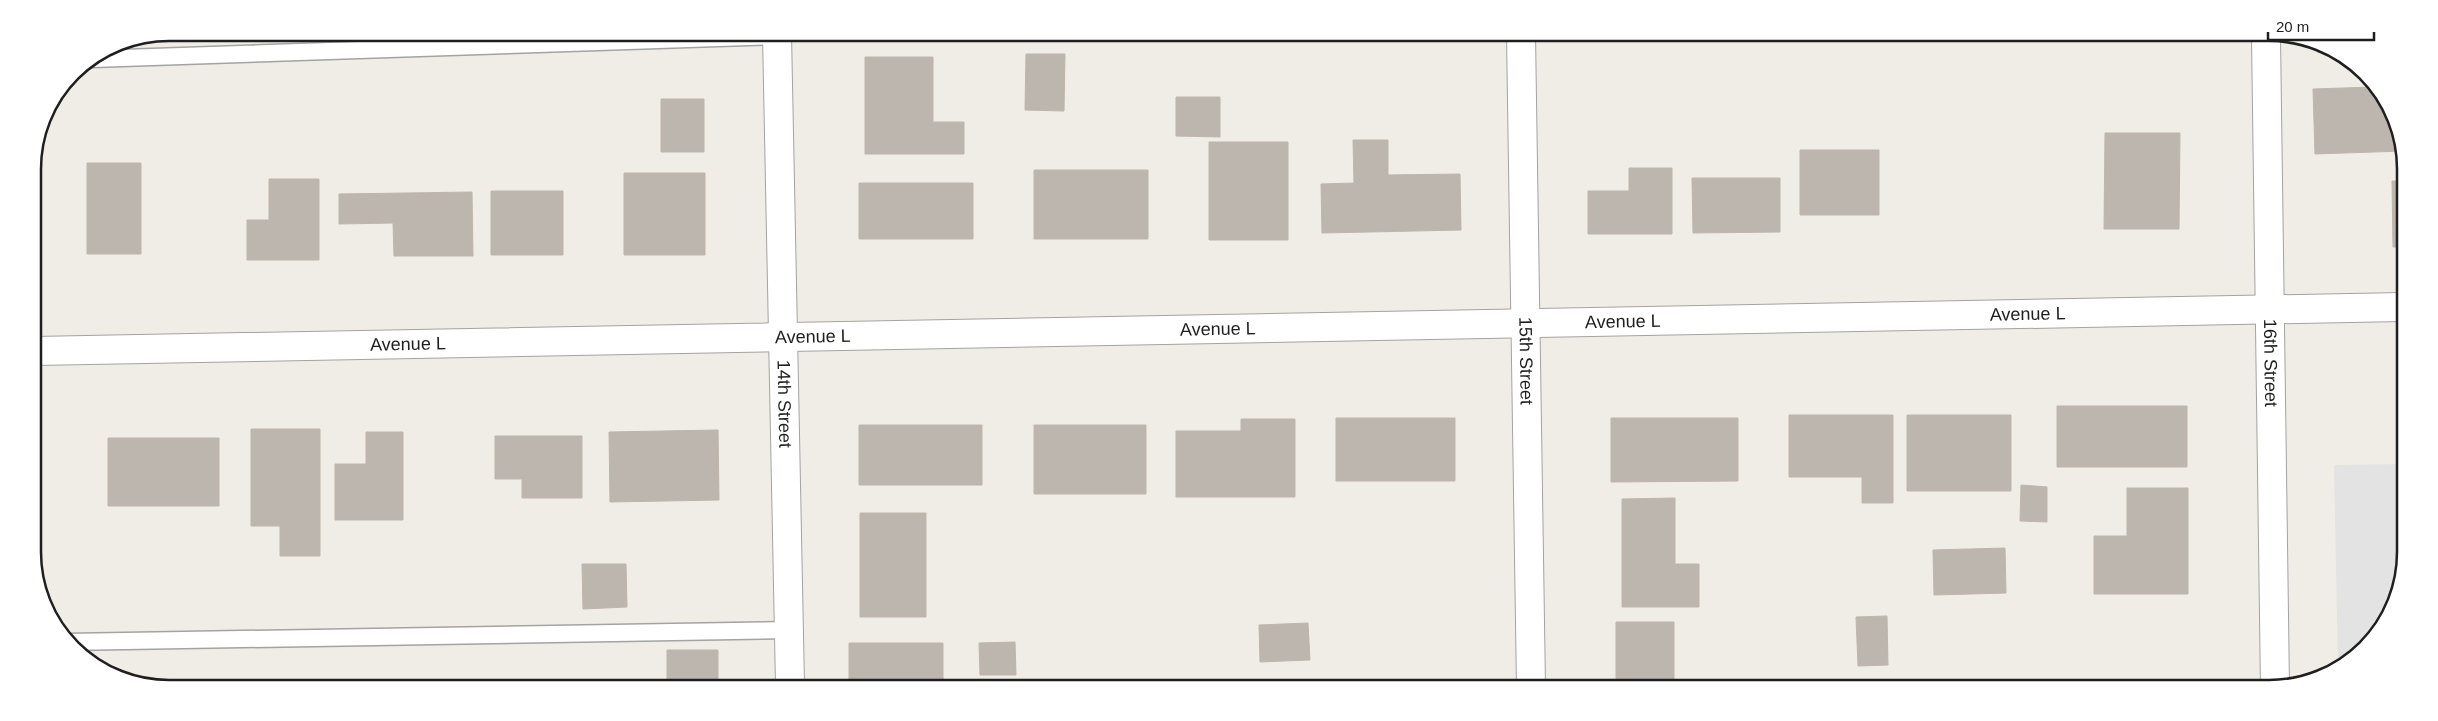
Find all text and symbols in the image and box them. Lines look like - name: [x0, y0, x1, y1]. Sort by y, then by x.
- scale bar: [2268, 10, 2374, 42]
- text: 20 m: [2276, 18, 2309, 35]
- street label: Avenue L: [1990, 303, 2066, 325]
- street label: Avenue L: [1585, 311, 1661, 332]
- street label: 15th Street: [1515, 317, 1537, 405]
- street label: Avenue L: [1180, 318, 1256, 340]
- street label: 16th Street: [2260, 319, 2281, 407]
- street label: Avenue L: [775, 326, 851, 347]
- street label: Avenue L: [370, 333, 446, 355]
- street label: 14th Street: [774, 360, 795, 448]

